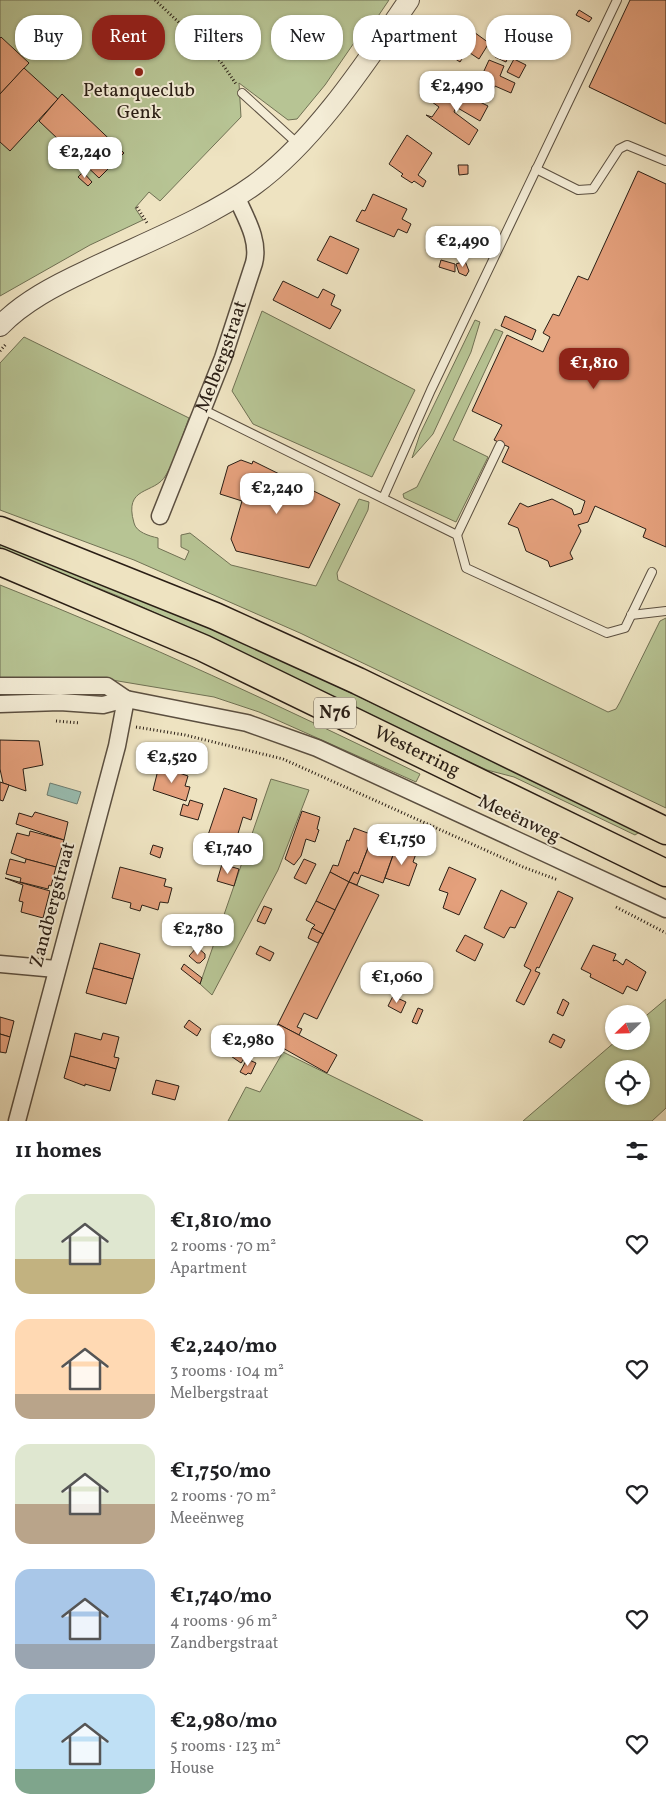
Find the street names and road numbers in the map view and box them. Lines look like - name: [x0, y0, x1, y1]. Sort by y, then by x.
- street label: Melbergstraat: [190, 297, 254, 416]
- road number: N76: [314, 698, 356, 728]
- street label: Westerring: [369, 720, 464, 784]
- street label: Meeënweg: [474, 789, 564, 849]
- street label: Zandbergstraat: [24, 839, 82, 971]

